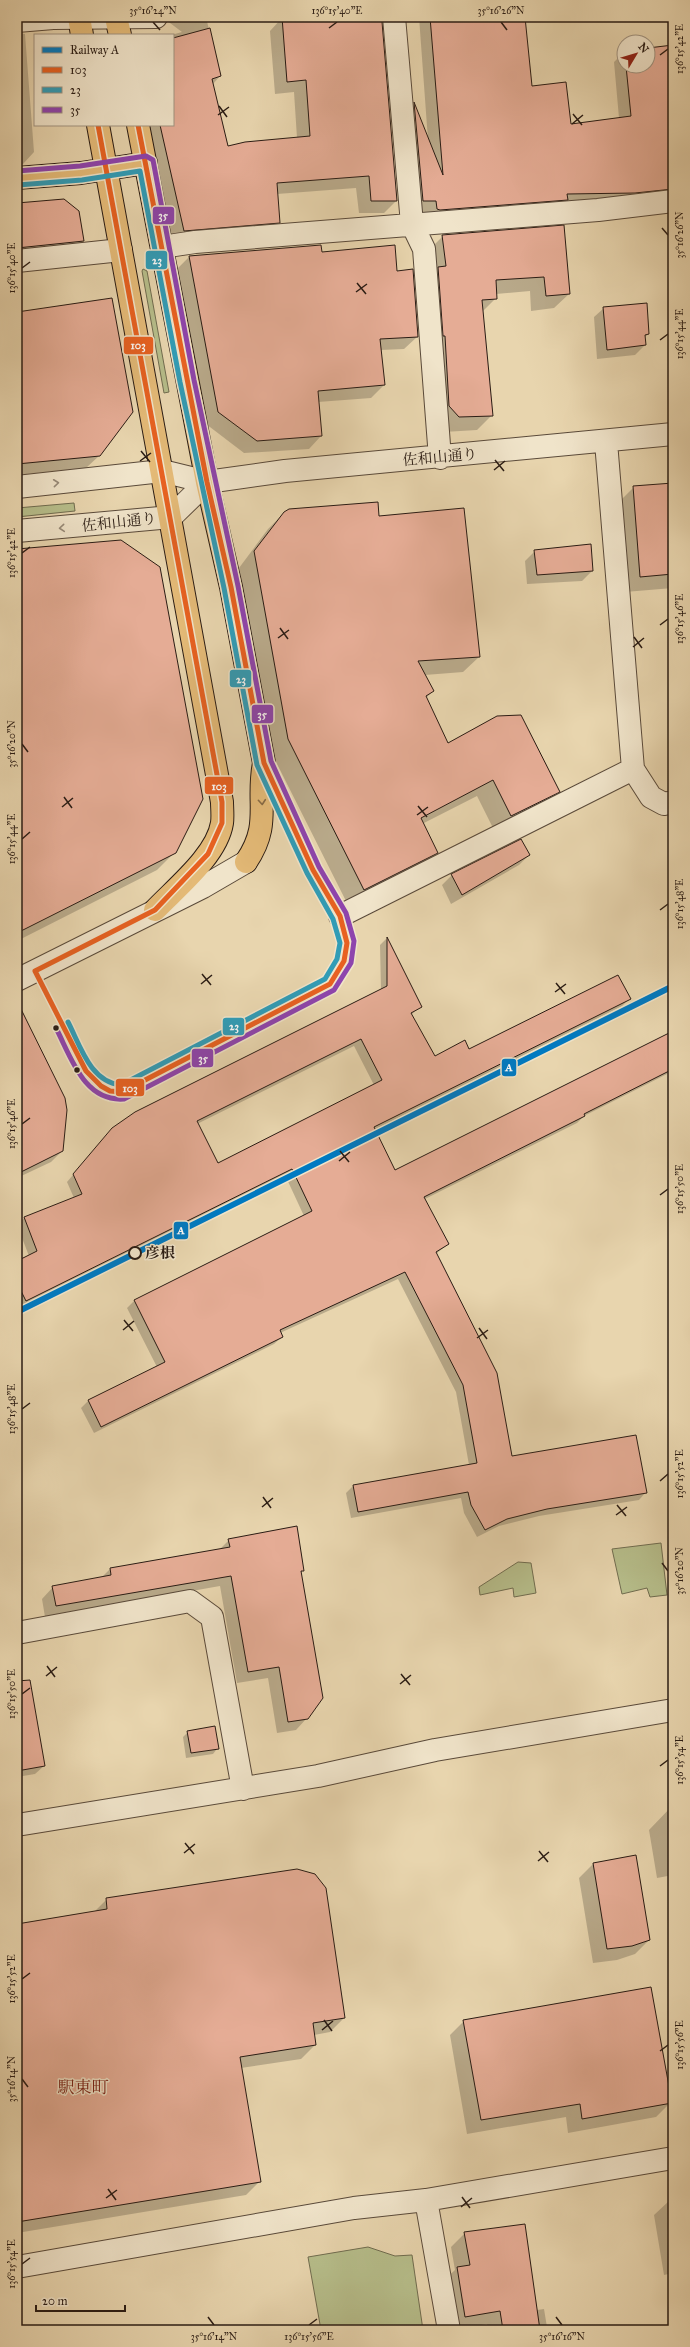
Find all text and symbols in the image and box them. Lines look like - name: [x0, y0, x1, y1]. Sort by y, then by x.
- text: 35°16'24"N: [129, 5, 177, 17]
- text: 136°15'40"E: [312, 5, 362, 17]
- text: 35°16'26"N: [477, 5, 525, 17]
- text: 136°15'42"E: [674, 24, 686, 74]
- legend: [34, 34, 174, 126]
- north arrow: [616, 34, 656, 74]
- text: N: [635, 40, 652, 56]
- text: Railway A: [70, 43, 119, 57]
- text: 103: [70, 63, 87, 77]
- text: 23: [70, 83, 81, 97]
- text: 35: [70, 103, 81, 117]
- line badge: 35: [152, 206, 175, 225]
- text: 35: [158, 209, 169, 223]
- text: 35°16'26"N: [674, 211, 686, 259]
- text: 136°15'40"E: [6, 243, 18, 293]
- line badge: 23: [145, 250, 168, 270]
- text: 23: [152, 254, 162, 268]
- text: 136°15'44"E: [674, 309, 686, 359]
- line badge: 103: [123, 336, 154, 355]
- text: 103: [130, 339, 146, 353]
- street label: 佐和山通り: [402, 445, 478, 469]
- one-way arrow: [53, 478, 59, 487]
- street label: 佐和山通り: [81, 509, 157, 535]
- one-way arrow: [59, 523, 65, 532]
- text: 136°15'42"E: [6, 528, 18, 578]
- text: 136°15'46"E: [674, 594, 686, 644]
- line badge: 23: [229, 669, 252, 688]
- text: 23: [236, 673, 246, 687]
- line badge: 35: [251, 704, 274, 724]
- text: 35: [257, 708, 268, 722]
- text: 35°16'20"N: [6, 720, 18, 768]
- line badge: 103: [204, 776, 234, 795]
- text: 103: [211, 780, 227, 794]
- one-way arrow: [258, 799, 267, 805]
- text: 136°15'44"E: [6, 814, 18, 864]
- text: 136°15'48"E: [674, 879, 686, 929]
- line badge: 23: [222, 1017, 245, 1036]
- text: 23: [229, 1020, 239, 1034]
- unlabelled marker: [51, 1023, 61, 1033]
- line badge: 35: [191, 1048, 214, 1068]
- text: 35: [198, 1052, 209, 1066]
- line badge: A: [501, 1058, 517, 1077]
- text: A: [504, 1061, 513, 1074]
- unlabelled marker: [72, 1065, 82, 1075]
- line badge: 103: [115, 1078, 145, 1097]
- text: 103: [122, 1082, 138, 1096]
- text: 136°15'46"E: [6, 1099, 18, 1149]
- text: 136°15'50"E: [674, 1164, 686, 1214]
- line badge: A: [173, 1221, 189, 1240]
- text: A: [176, 1224, 185, 1237]
- place label: 彦根: [145, 1244, 175, 1262]
- marker: 彦根: [128, 1246, 142, 1260]
- text: 136°15'48"E: [6, 1384, 18, 1434]
- text: 136°15'52"E: [674, 1449, 686, 1499]
- text: 35°16'20"N: [674, 1547, 686, 1595]
- text: 136°15'50"E: [6, 1669, 18, 1719]
- text: 136°15'54"E: [674, 1735, 686, 1785]
- text: 136°15'52"E: [6, 1954, 18, 2004]
- text: 136°15'56"E: [674, 2020, 686, 2070]
- text: 35°16'14"N: [6, 2055, 18, 2102]
- district label: 駅東町: [58, 2077, 109, 2098]
- text: 136°15'54"E: [6, 2239, 18, 2289]
- scale bar: [36, 2287, 125, 2313]
- text: 20 m: [42, 2294, 68, 2308]
- text: 35°16'14"N: [191, 2331, 238, 2343]
- text: 136°15'56"E: [284, 2331, 334, 2343]
- text: 35°16'16"N: [539, 2331, 586, 2343]

